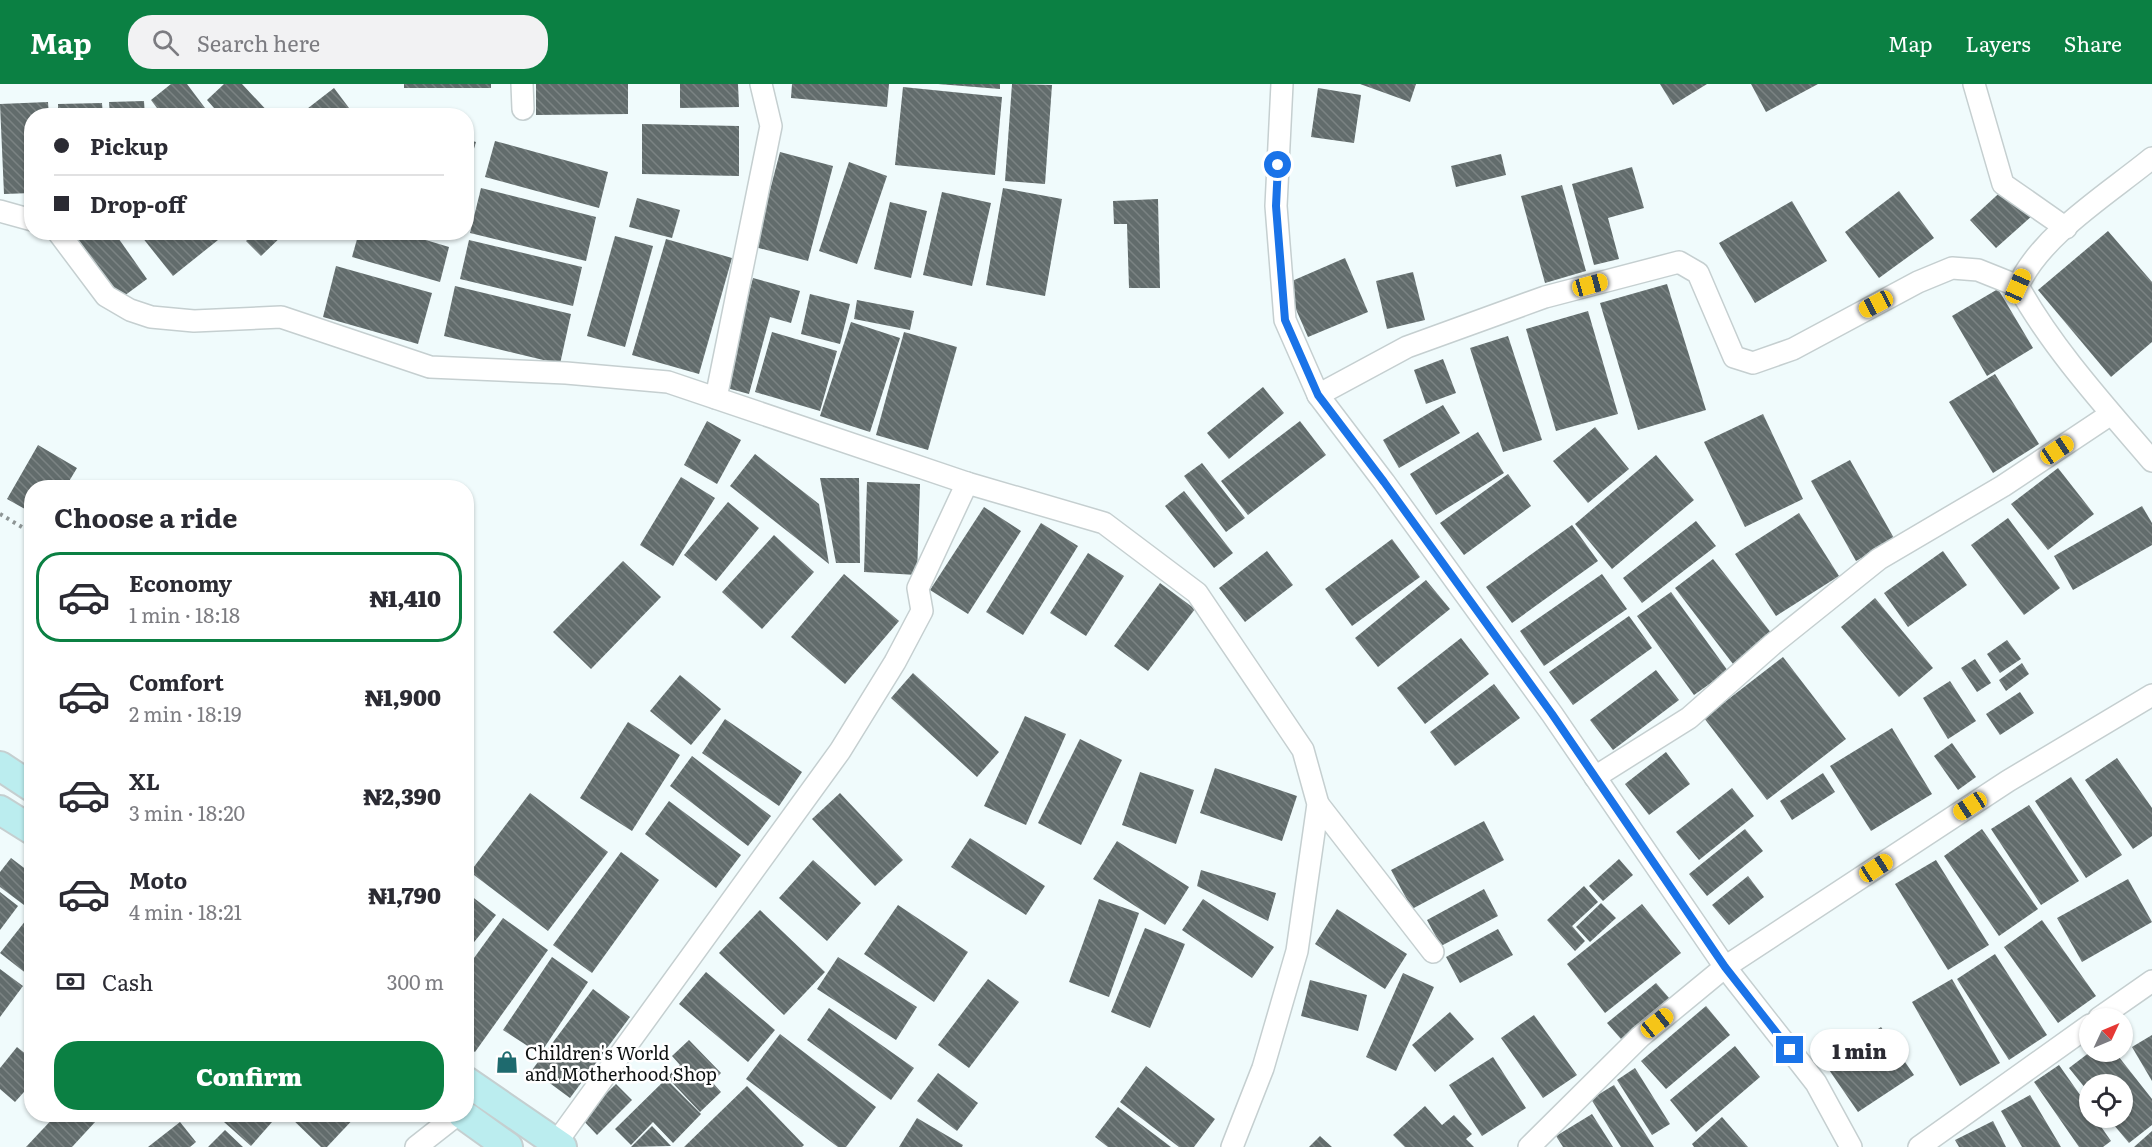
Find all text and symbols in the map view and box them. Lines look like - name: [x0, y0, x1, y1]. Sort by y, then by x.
- search box: [128, 15, 548, 69]
- text: Map: [30, 21, 92, 63]
- icon: search: [149, 26, 182, 59]
- text: Search here: [197, 26, 320, 59]
- text: Map: [1888, 27, 1933, 58]
- text: Layers: [1966, 27, 2031, 58]
- text: Share: [2064, 27, 2122, 58]
- text: Pickup: [90, 129, 168, 162]
- route start: [1264, 151, 1291, 178]
- text: Drop-off: [90, 187, 186, 220]
- car: [2002, 266, 2034, 306]
- car: [1570, 272, 1610, 298]
- car: [1856, 288, 1896, 320]
- car: [2037, 432, 2077, 468]
- text: Choose a ride: [54, 496, 237, 536]
- text: Economy: [129, 566, 232, 599]
- icon: car: [57, 570, 111, 624]
- text: ₦1,410: [370, 581, 441, 614]
- text: 1 min · 18:18: [129, 599, 240, 629]
- text: Comfort: [129, 665, 224, 698]
- icon: car: [57, 669, 111, 723]
- text: ₦1,900: [365, 680, 441, 713]
- text: 2 min · 18:19: [129, 698, 242, 728]
- text: XL: [129, 764, 160, 797]
- icon: car: [57, 768, 111, 822]
- text: ₦2,390: [363, 779, 441, 812]
- car: [1950, 789, 1990, 823]
- text: 3 min · 18:20: [129, 797, 245, 827]
- car: [1856, 851, 1896, 885]
- text: Moto: [129, 863, 187, 896]
- icon: car: [57, 867, 111, 921]
- text: ₦1,790: [368, 878, 441, 911]
- text: 4 min · 18:21: [129, 896, 242, 926]
- icon: cash: [54, 965, 87, 998]
- text: Cash: [102, 965, 153, 998]
- text: 300 m: [387, 966, 444, 996]
- car: [1637, 1005, 1677, 1041]
- north arrow: [2079, 1008, 2133, 1062]
- map controls: [2079, 1008, 2133, 1128]
- callout: 1 min: [1811, 1029, 1910, 1071]
- text: 1 min: [1832, 1035, 1887, 1065]
- route end: [1776, 1036, 1803, 1063]
- place label: Children's World and Motherhood Shop: [525, 1039, 717, 1087]
- button: Confirm: [54, 1041, 444, 1110]
- shop icon: Children's World and Motherhood Shop: [494, 1049, 520, 1075]
- button: locate: [2079, 1074, 2133, 1128]

